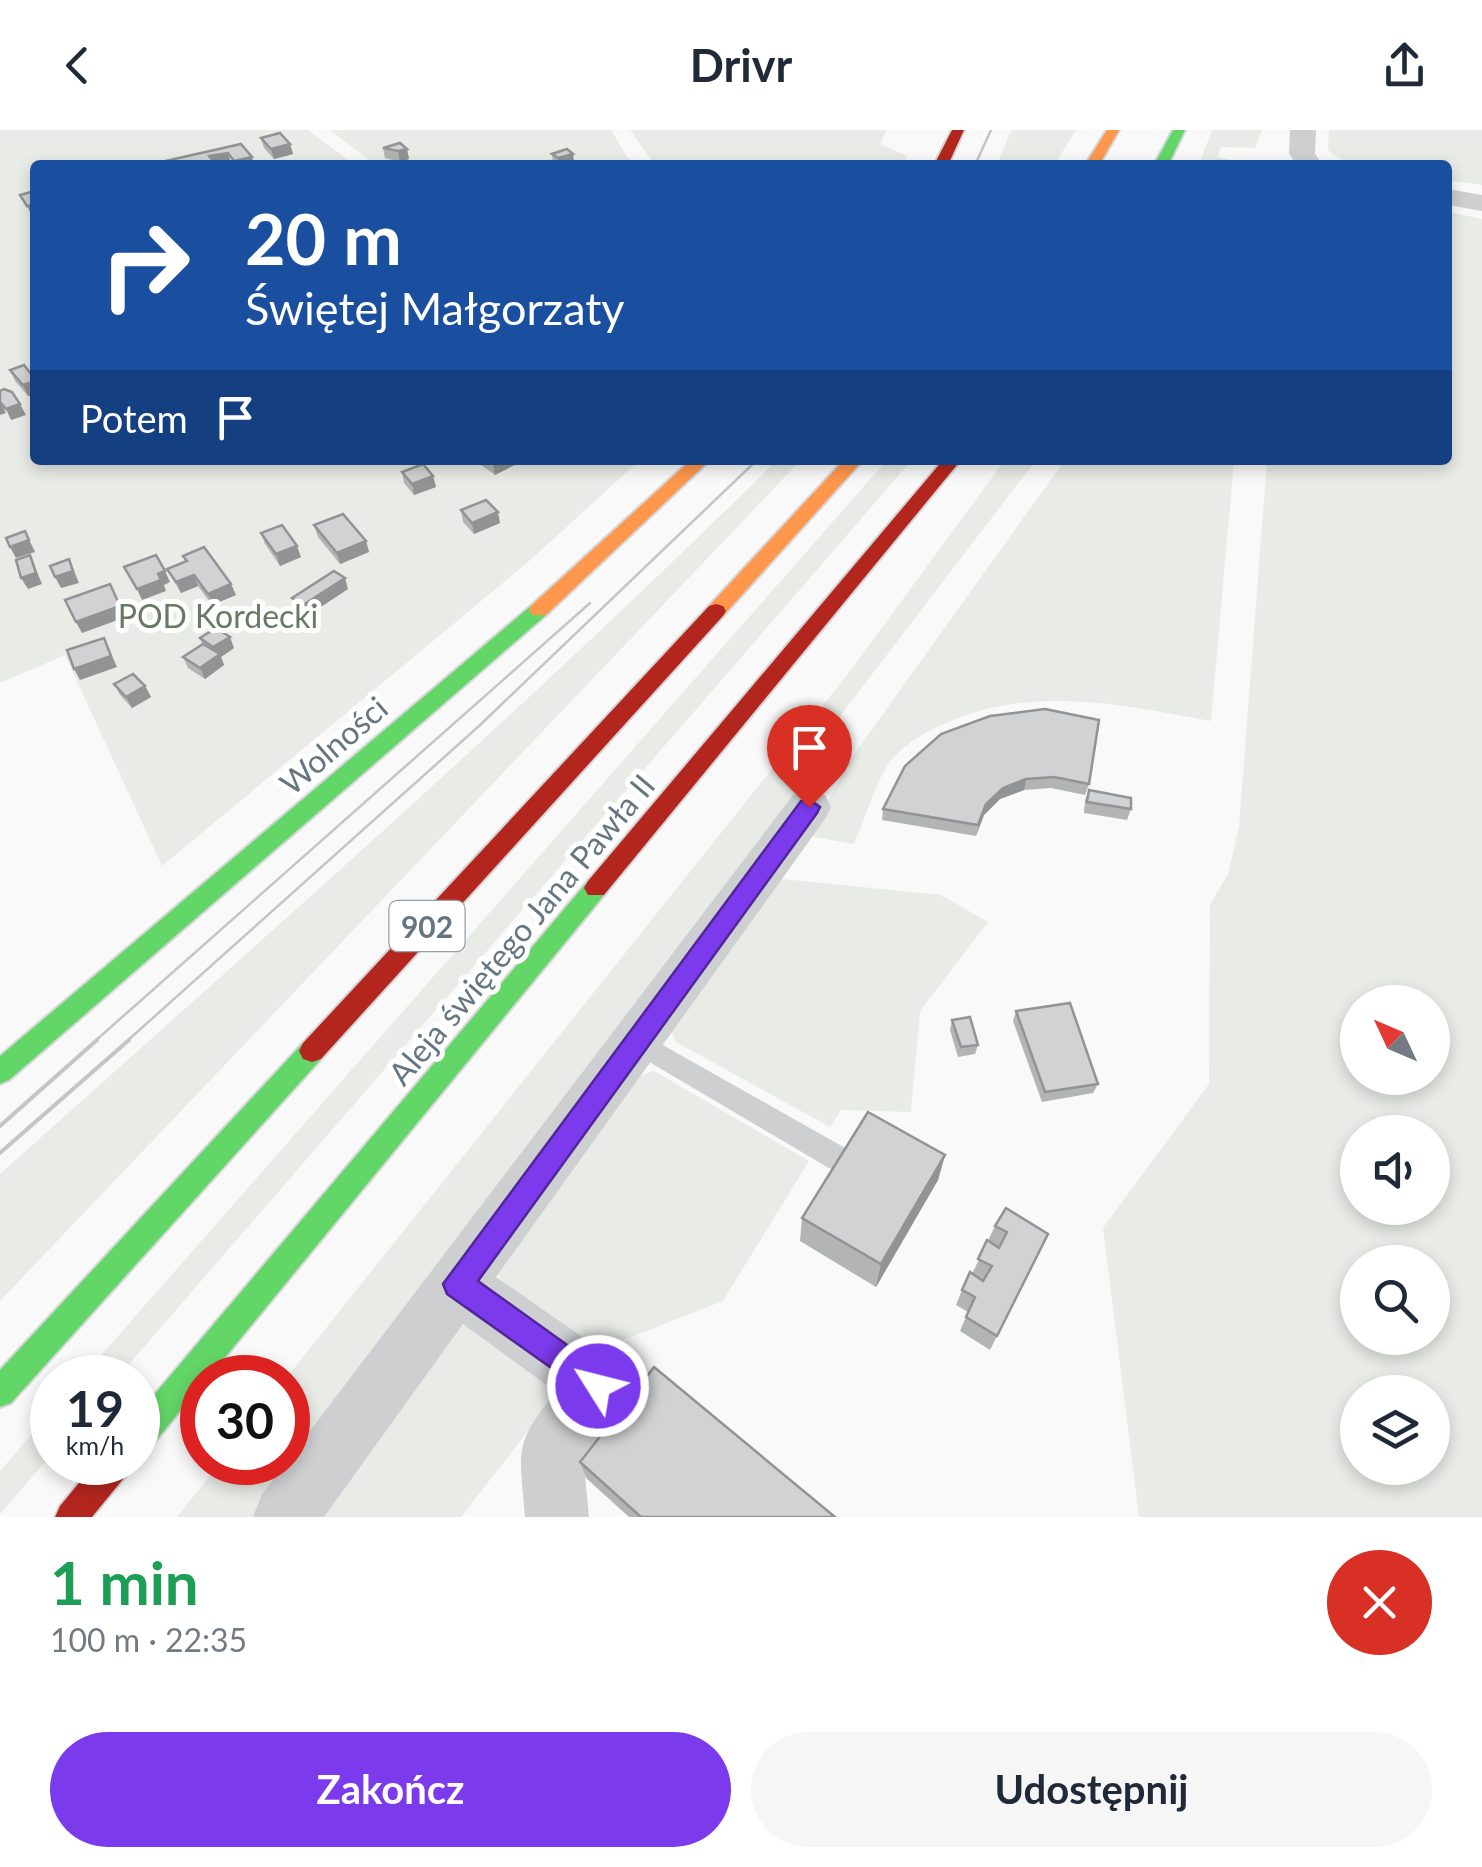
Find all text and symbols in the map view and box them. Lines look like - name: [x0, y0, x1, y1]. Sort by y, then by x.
- icon: back: [50, 38, 105, 93]
- text: Drivr: [690, 38, 792, 92]
- icon: share: [1377, 38, 1432, 93]
- text: 20 m: [245, 196, 402, 280]
- icon: right: [80, 200, 210, 330]
- text: Świętej Małgorzaty: [245, 281, 625, 335]
- icon: arrive: [208, 390, 263, 445]
- text: Potem: [80, 395, 188, 441]
- park label: POD Kordecki: [118, 596, 318, 635]
- street label: Wolności: [271, 688, 395, 802]
- pin: [767, 705, 852, 808]
- icon: arrive: [782, 720, 837, 775]
- street label: Aleja świętego Jana Pawła II: [380, 766, 662, 1092]
- road number: 902: [390, 901, 464, 951]
- north arrow: [1340, 985, 1450, 1095]
- map controls: [1340, 985, 1450, 1485]
- button: sound: [1340, 1115, 1450, 1225]
- button: search: [1340, 1245, 1450, 1355]
- position arrow: [546, 1334, 650, 1438]
- speed limit sign: 30: [180, 1355, 310, 1485]
- button: layers: [1340, 1375, 1450, 1485]
- text: 19: [66, 1378, 124, 1438]
- text: km/h: [66, 1430, 124, 1460]
- text: 1 min: [50, 1546, 199, 1618]
- button: close: [1327, 1550, 1432, 1655]
- text: 100 m · 22:35: [50, 1620, 247, 1659]
- button: Zakończ: [50, 1732, 731, 1847]
- button: Udostępnij: [751, 1732, 1432, 1847]

